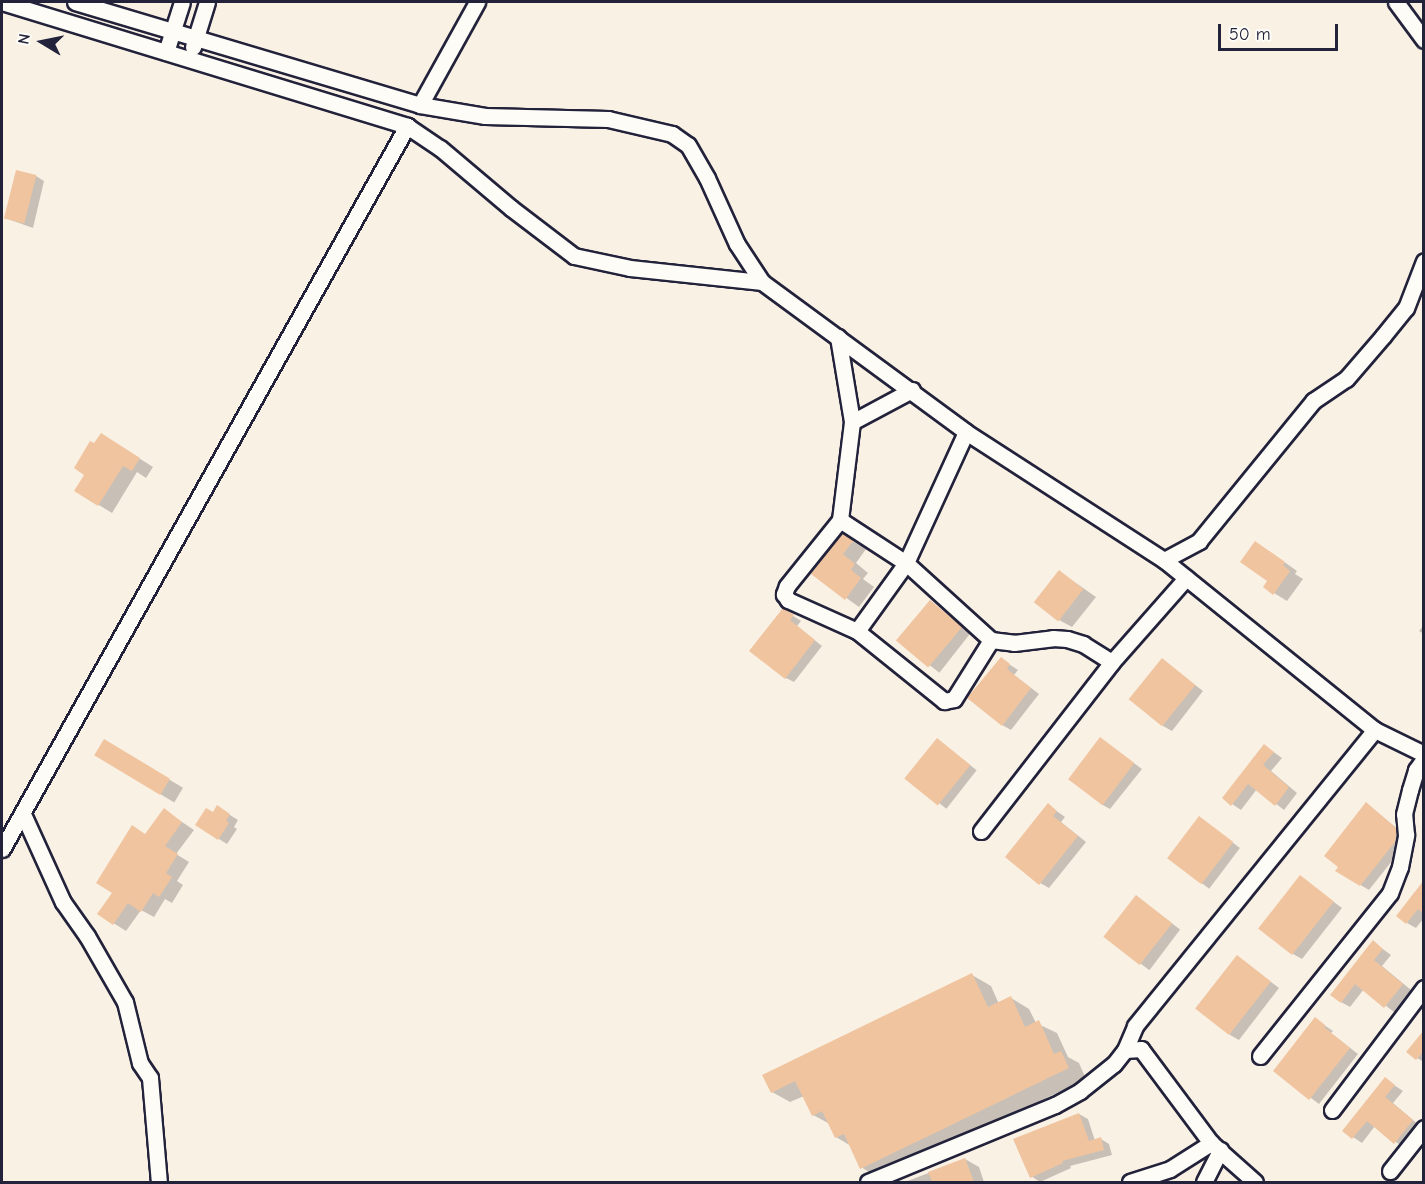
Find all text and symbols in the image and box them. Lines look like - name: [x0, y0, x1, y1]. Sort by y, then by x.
- north arrow: [12, 12, 72, 72]
- scale bar: [1221, 12, 1341, 50]
- text: 50 m: [1229, 24, 1271, 45]
- text: N: [15, 32, 34, 46]

